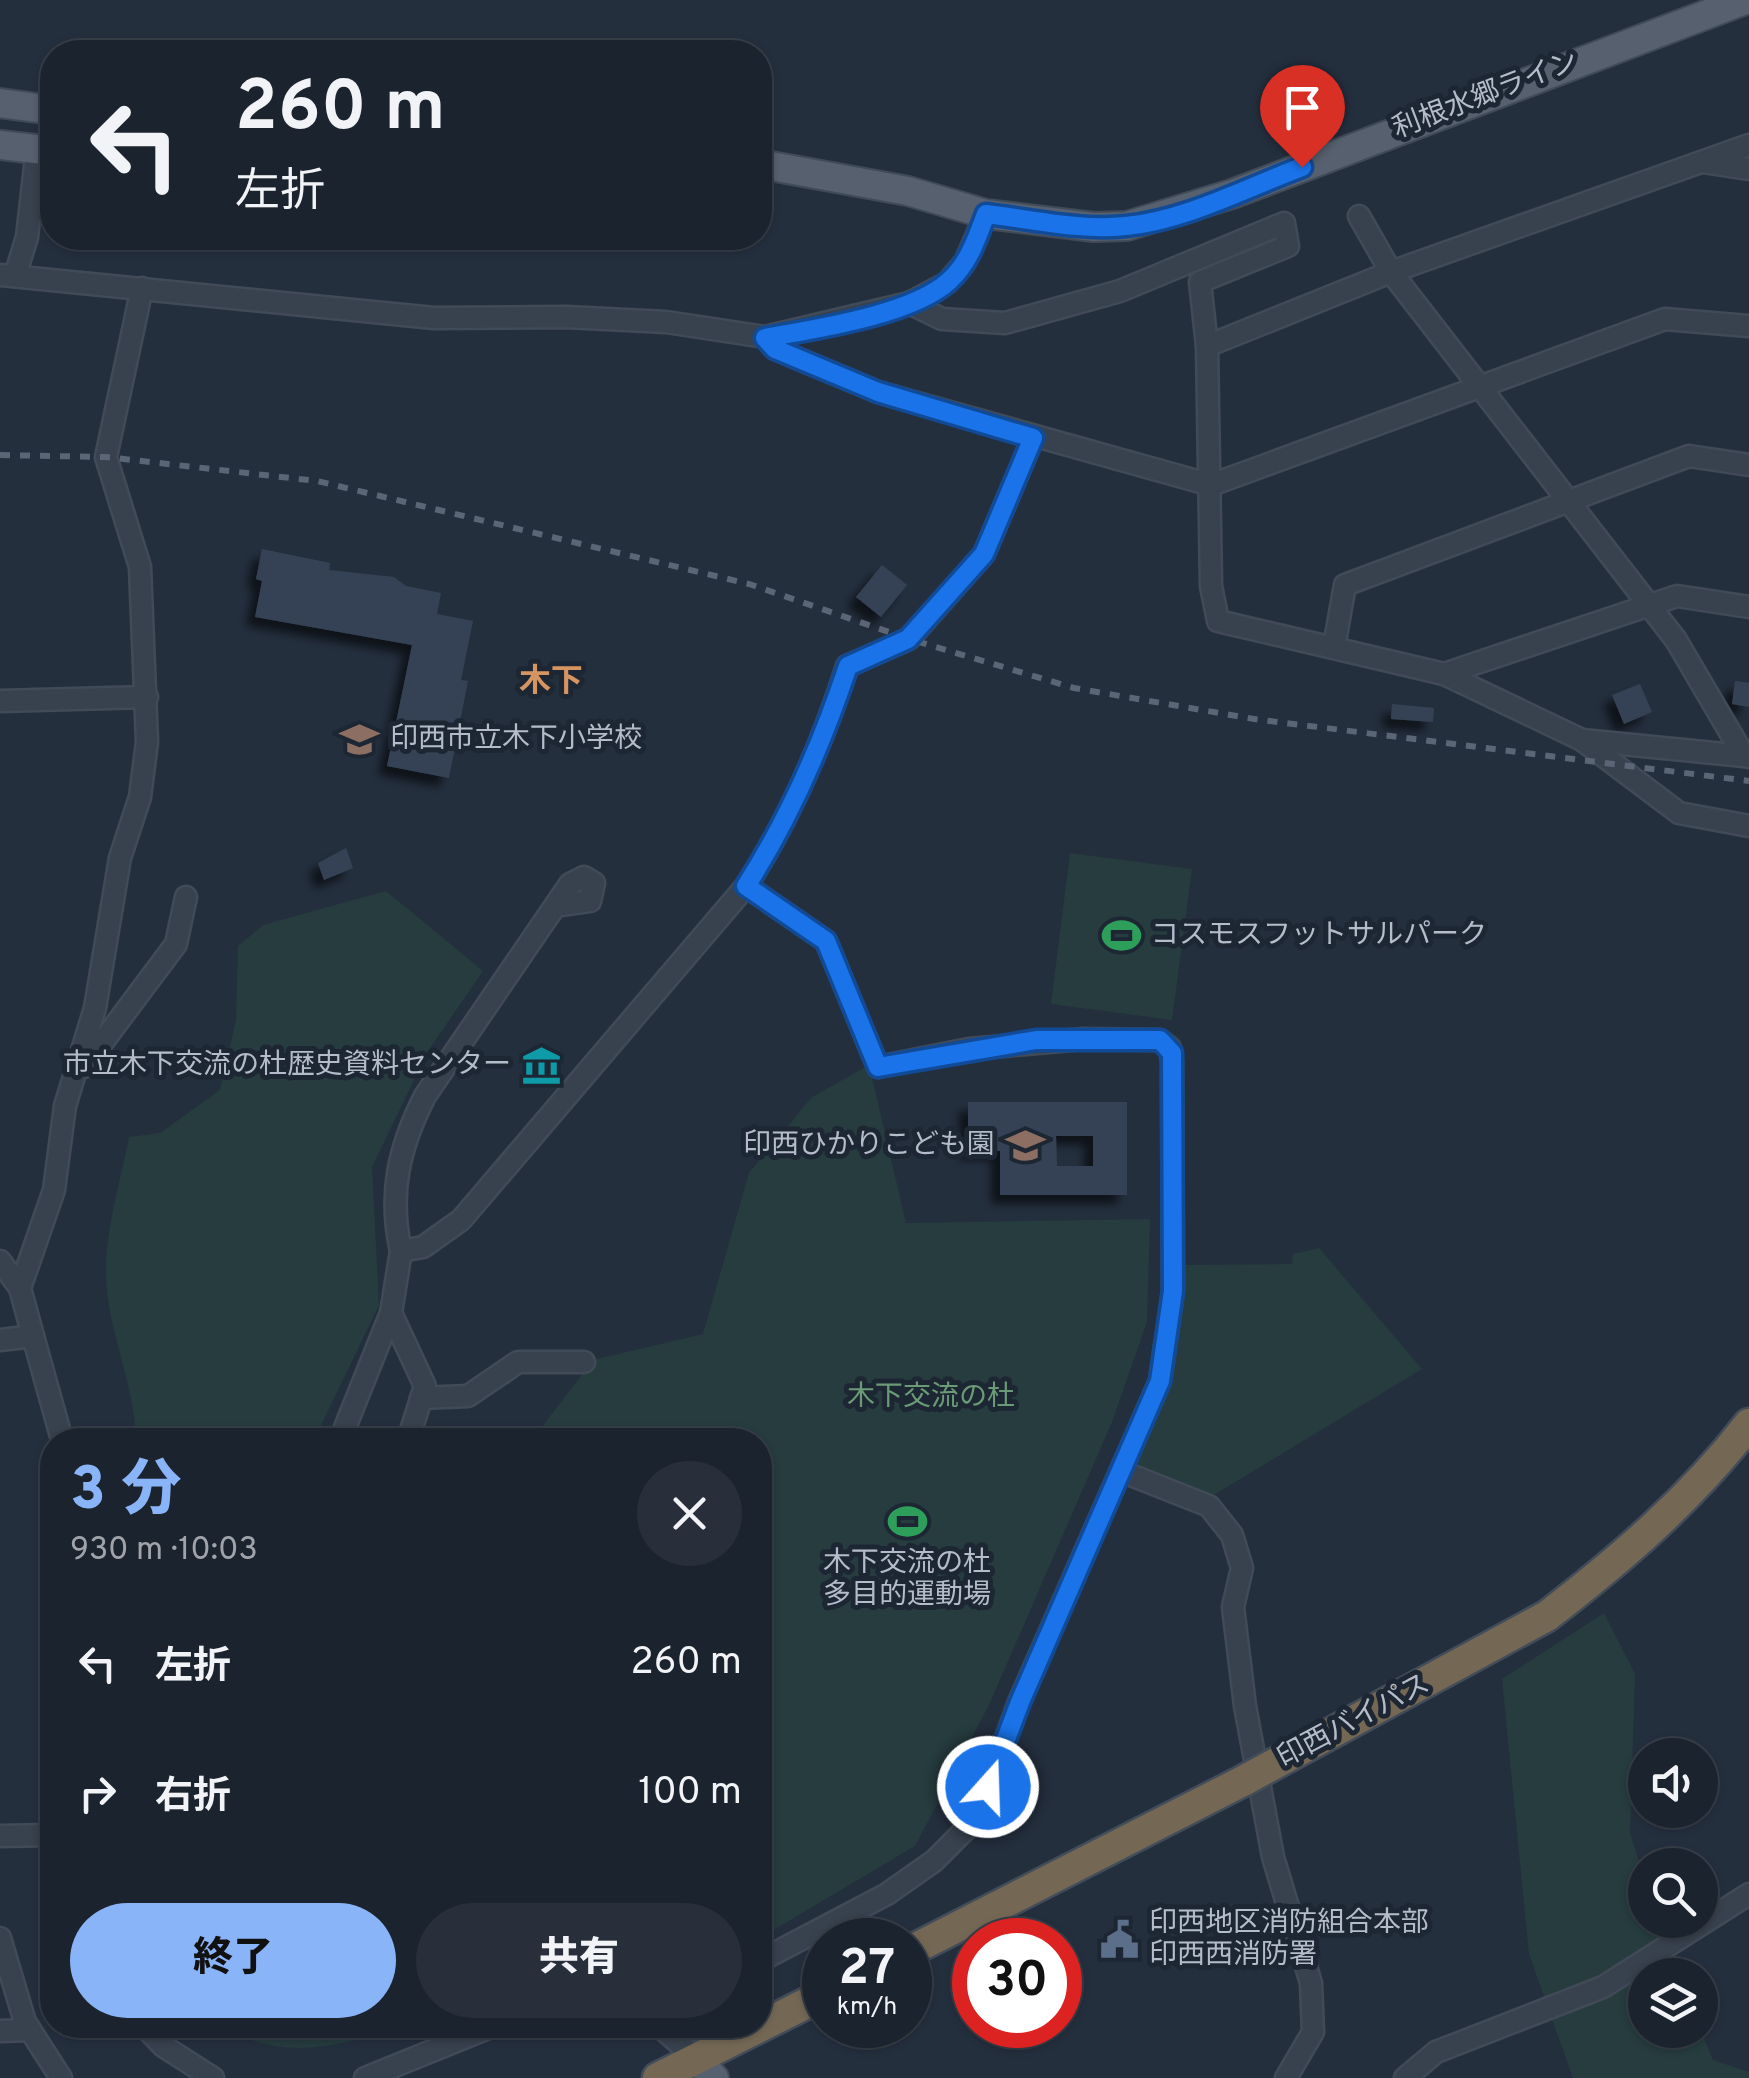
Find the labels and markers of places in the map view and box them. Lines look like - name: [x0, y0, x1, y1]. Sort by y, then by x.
- pin: [1260, 65, 1345, 168]
- school or university icon: 印西市立木下小学校: [339, 719, 381, 761]
- place label: 印西市立木下小学校: [390, 722, 642, 758]
- sports icon: コスモスフットサルパーク: [1100, 915, 1142, 957]
- place label: コスモスフットサルパーク: [1151, 918, 1487, 954]
- museum icon: 市立木下交流の杜歴史資料センター: [520, 1045, 562, 1087]
- place label: 市立木下交流の杜歴史資料センター: [63, 1048, 511, 1084]
- school or university icon: 印西ひかりこども園: [1004, 1125, 1046, 1167]
- place label: 印西ひかりこども園: [743, 1128, 995, 1164]
- sports icon: 木下交流の杜 多目的運動場: [886, 1500, 928, 1542]
- place label: 木下交流の杜 多目的運動場: [823, 1546, 991, 1614]
- place label: 印西地区消防組合本部 印西西消防署: [1149, 1906, 1429, 1974]
- public building icon: 印西地区消防組合本部 印西西消防署: [1098, 1919, 1140, 1961]

